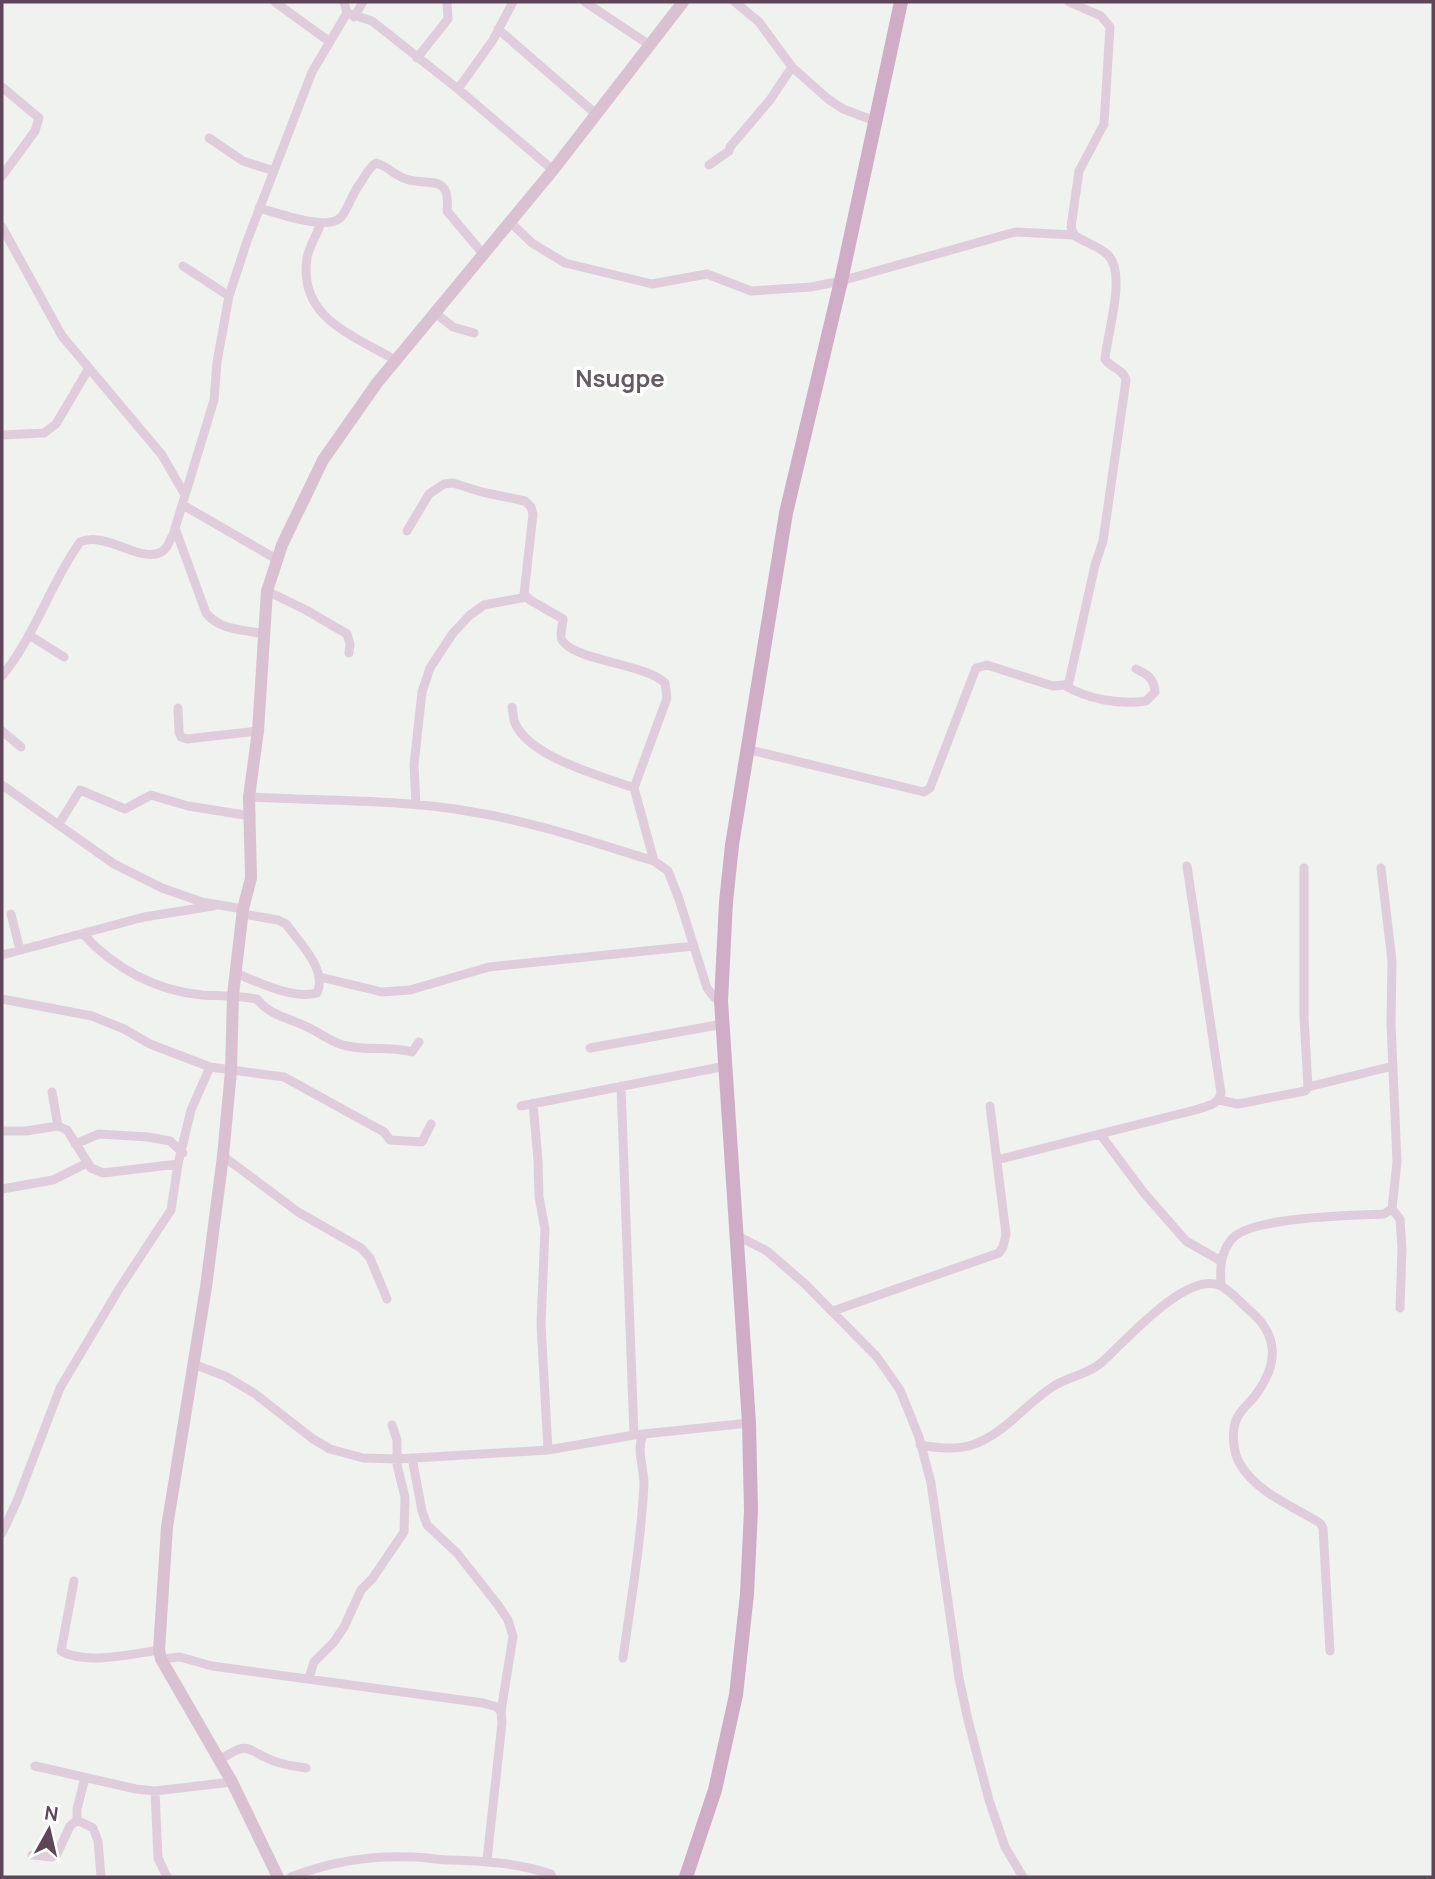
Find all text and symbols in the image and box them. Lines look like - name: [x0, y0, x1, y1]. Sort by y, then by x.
- district label: Nsugpe: [575, 361, 665, 394]
- north arrow: [14, 1795, 84, 1865]
- text: N: [43, 1799, 60, 1827]

